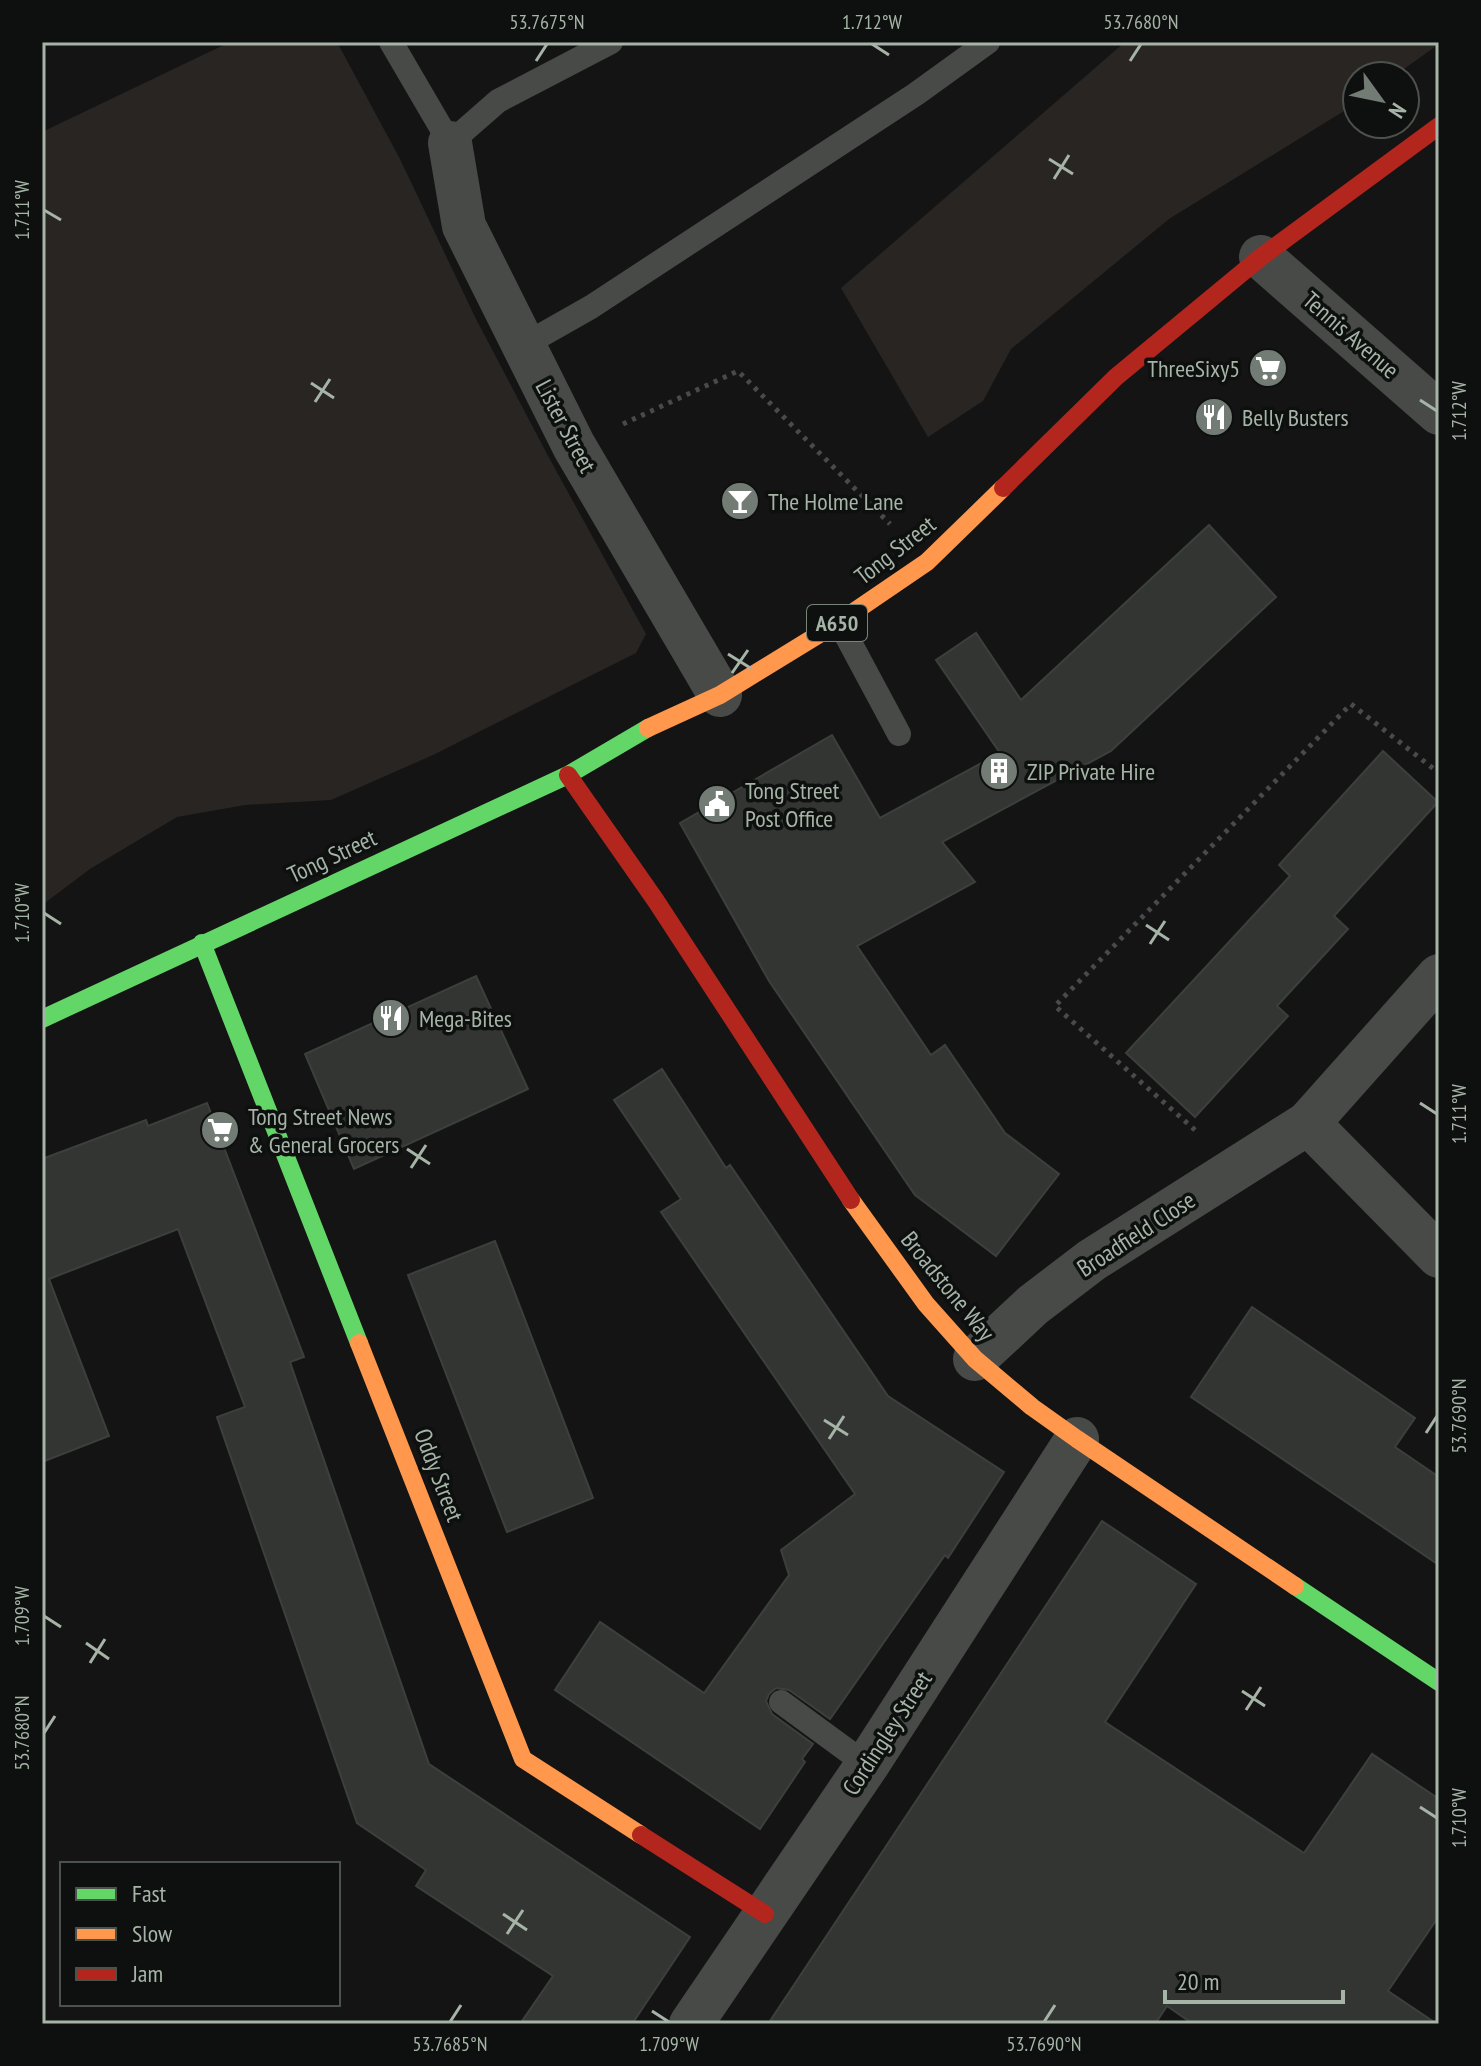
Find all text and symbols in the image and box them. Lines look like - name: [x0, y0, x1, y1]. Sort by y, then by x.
- text: 53.7675°N: [509, 9, 585, 35]
- text: 1.712°W: [842, 9, 902, 35]
- text: 53.7680°N: [1103, 9, 1179, 35]
- north arrow: [1341, 60, 1421, 140]
- text: N: [1383, 98, 1413, 124]
- text: 1.711°W: [9, 180, 35, 240]
- street label: Tennis Avenue: [1296, 285, 1406, 385]
- supermarket icon: ThreeSixy5: [1247, 347, 1289, 389]
- place label: ThreeSixy5: [1147, 353, 1240, 384]
- street label: Lister Street: [529, 374, 604, 478]
- text: 1.712°W: [1446, 381, 1472, 441]
- restaurant icon: Belly Busters: [1193, 396, 1235, 438]
- place label: Belly Busters: [1242, 402, 1349, 433]
- bar icon: The Holme Lane: [719, 480, 761, 522]
- place label: The Holme Lane: [768, 486, 903, 517]
- street label: Tong Street: [848, 509, 942, 591]
- road number: A650: [807, 605, 867, 641]
- building icon: ZIP Private Hire: [978, 750, 1020, 792]
- place label: ZIP Private Hire: [1027, 756, 1155, 787]
- place label: Tong Street Post Office: [745, 775, 840, 834]
- public building icon: Tong Street Post Office: [696, 783, 738, 825]
- street label: Tong Street: [283, 822, 382, 890]
- text: 1.710°W: [9, 883, 35, 943]
- restaurant icon: Mega-Bites: [370, 997, 412, 1039]
- place label: Mega-Bites: [419, 1003, 512, 1034]
- text: 1.711°W: [1446, 1084, 1472, 1144]
- place label: Tong Street News & General Grocers: [248, 1101, 399, 1160]
- supermarket icon: Tong Street News & General Grocers: [199, 1109, 241, 1151]
- street label: Broadfield Close: [1071, 1184, 1201, 1284]
- street label: Broadstone Way: [894, 1225, 1002, 1347]
- text: 53.7690°N: [1446, 1378, 1472, 1454]
- street label: Oddy Street: [407, 1424, 471, 1526]
- text: 1.709°W: [9, 1586, 35, 1646]
- street label: Cordingley Street: [835, 1665, 939, 1801]
- text: 53.7680°N: [9, 1695, 35, 1771]
- text: 1.710°W: [1446, 1788, 1472, 1848]
- legend: [60, 1862, 340, 2006]
- text: Fast: [132, 1878, 167, 1909]
- text: Slow: [132, 1918, 173, 1949]
- scale bar: [1165, 1954, 1343, 2004]
- text: Jam: [131, 1958, 163, 1989]
- text: 20 m: [1177, 1966, 1219, 1997]
- text: 53.7685°N: [412, 2031, 488, 2057]
- text: 1.709°W: [639, 2031, 699, 2057]
- text: 53.7690°N: [1006, 2031, 1082, 2057]

